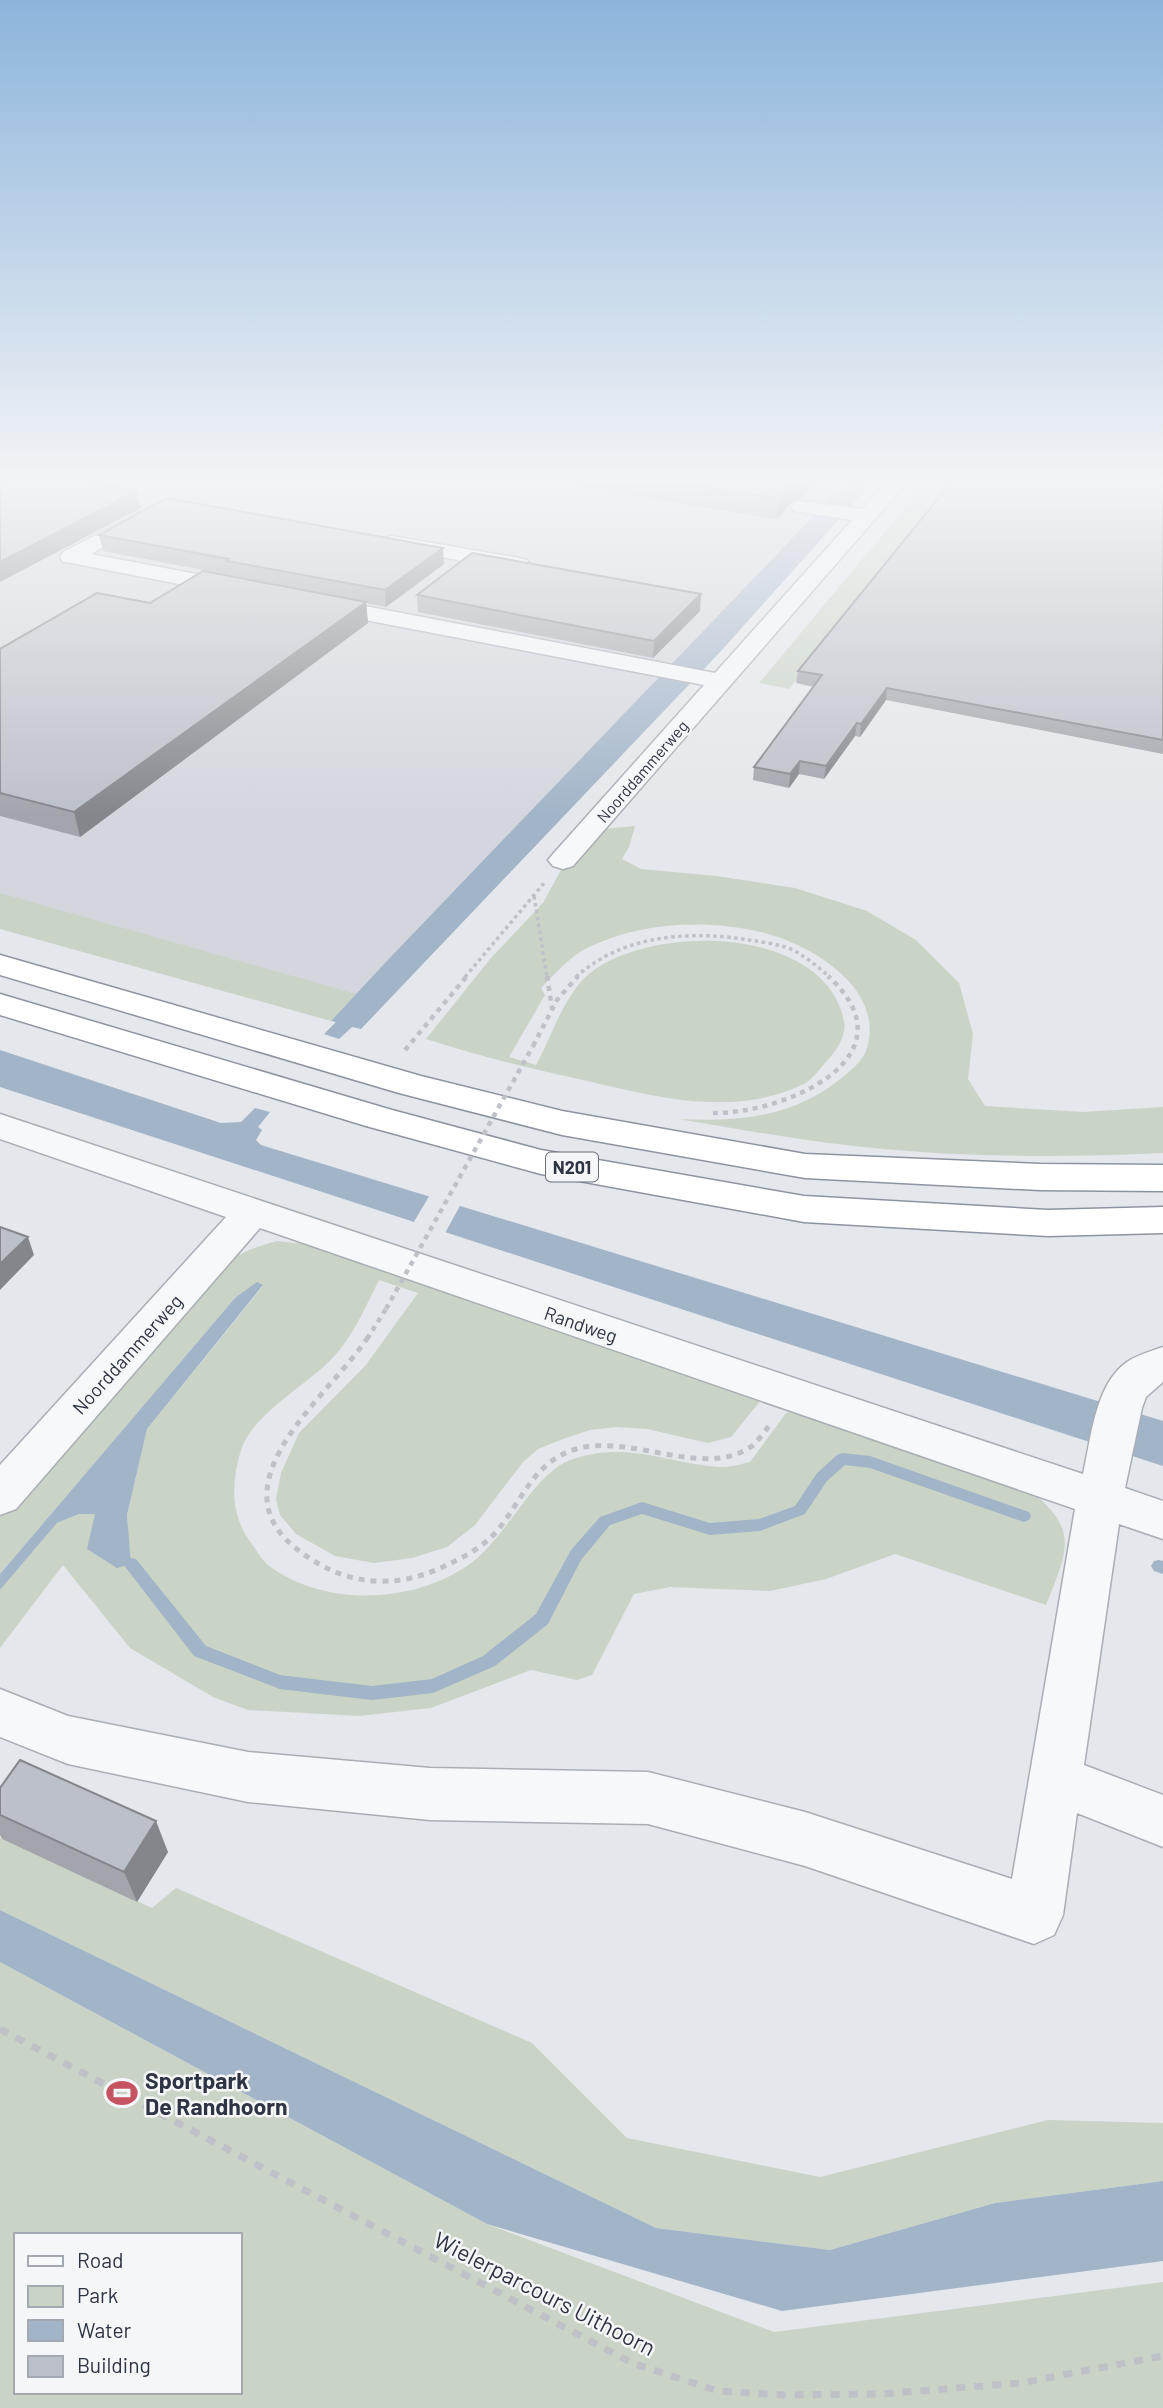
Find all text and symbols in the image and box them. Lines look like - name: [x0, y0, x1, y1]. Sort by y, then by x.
- street label: Noorddammerweg: [592, 716, 692, 826]
- road number: N201: [546, 1152, 598, 1182]
- street label: Noorddammerweg: [67, 1289, 187, 1419]
- street label: Randweg: [542, 1301, 620, 1347]
- place label: Sportpark De Randhoorn: [145, 2066, 288, 2120]
- sports icon: Sportpark De Randhoorn: [105, 2076, 139, 2110]
- street label: Wielerparcours Uithoorn: [430, 2225, 660, 2361]
- legend: [14, 2233, 242, 2394]
- text: Road: [77, 2247, 123, 2272]
- text: Park: [77, 2282, 118, 2307]
- text: Water: [77, 2317, 132, 2342]
- text: Building: [77, 2352, 151, 2377]

